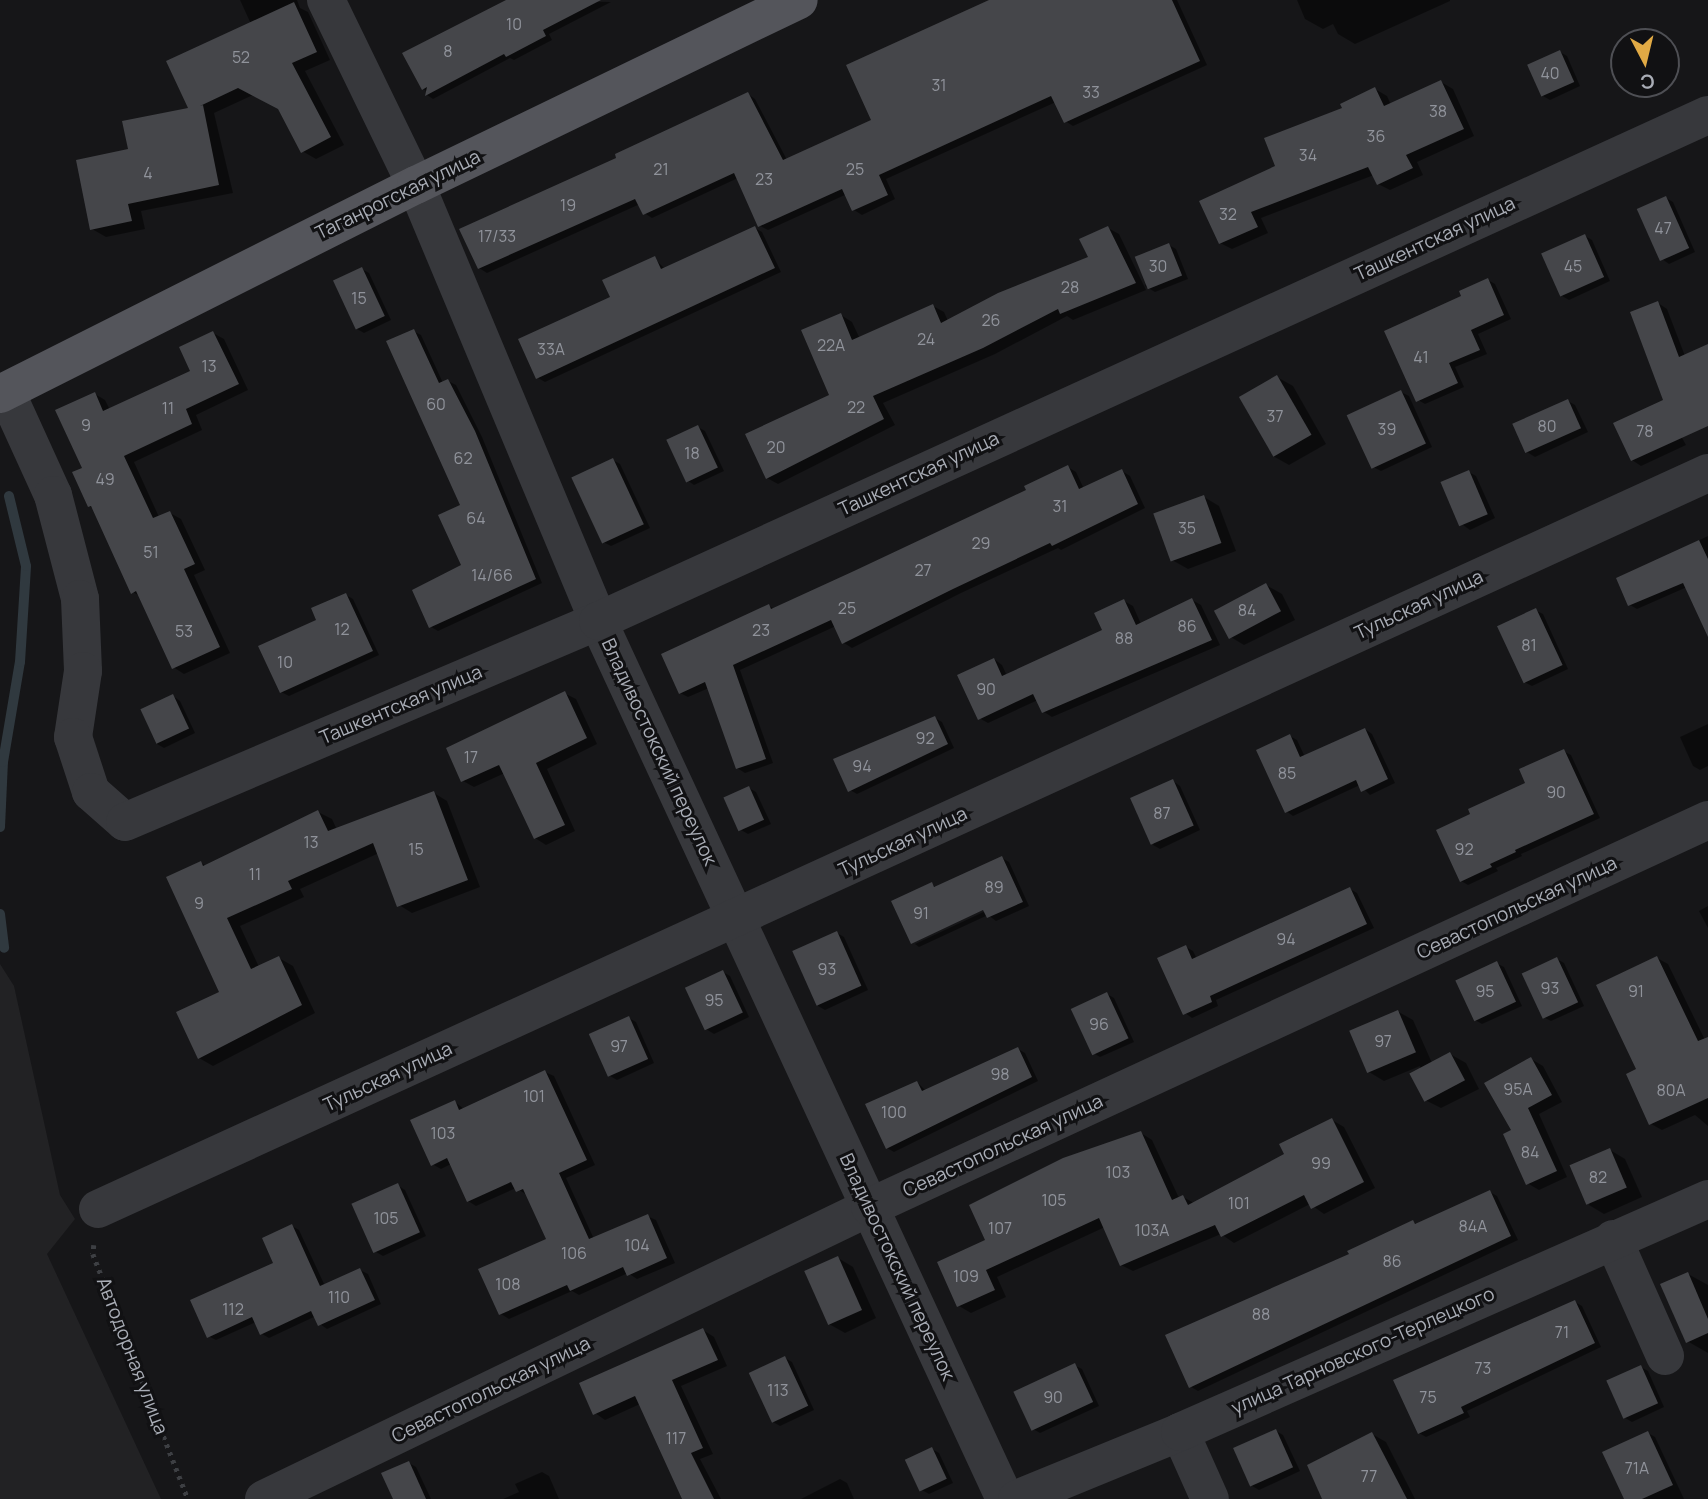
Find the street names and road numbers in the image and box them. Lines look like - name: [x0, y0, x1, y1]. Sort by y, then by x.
- street label: Таганрогская улица: [312, 145, 484, 245]
- street label: Ташкентская улица: [1351, 192, 1519, 286]
- street label: Ташкентская улица: [835, 427, 1003, 521]
- street label: Тульская улица: [1351, 565, 1487, 645]
- street label: Владивостокский переулок: [596, 635, 722, 869]
- street label: Ташкентская улица: [316, 660, 486, 750]
- street label: Тульская улица: [835, 802, 971, 882]
- street label: Севастопольская улица: [1413, 852, 1621, 964]
- street label: Тульская улица: [320, 1037, 456, 1117]
- street label: Севастопольская улица: [899, 1090, 1107, 1202]
- street label: Владивостокский переулок: [834, 1150, 960, 1384]
- street label: Автодорная улица: [92, 1274, 172, 1438]
- street label: улица Тарновского-Терлецкого: [1228, 1282, 1498, 1420]
- street label: Севастопольская улица: [388, 1332, 594, 1448]

